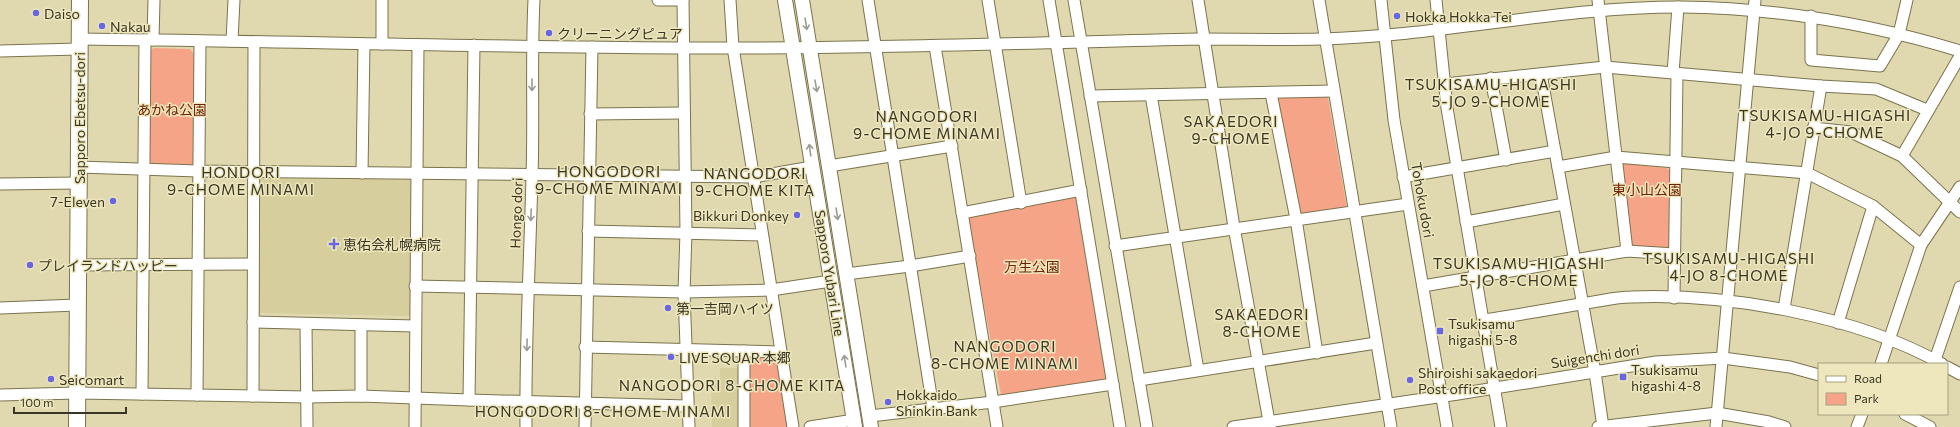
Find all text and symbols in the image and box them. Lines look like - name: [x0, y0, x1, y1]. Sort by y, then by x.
- place label: Daiso: [44, 5, 80, 22]
- marker: Daiso: [31, 8, 41, 18]
- place label: Hokka Hokka Tei: [1405, 8, 1512, 25]
- marker: Hokka Hokka Tei: [1392, 11, 1402, 21]
- one-way arrow: [802, 17, 810, 30]
- place label: Nakau: [110, 18, 151, 35]
- marker: Nakau: [97, 21, 107, 31]
- place label: クリーニングピュア: [557, 25, 683, 42]
- marker: クリーニングピュア: [544, 28, 554, 38]
- street label: Sapporo Ebetsu-dori: [71, 52, 88, 184]
- district label: TSUKISAMU-HIGASHI 5-JO 9-CHOME: [1405, 75, 1577, 110]
- one-way arrow: [528, 78, 536, 91]
- one-way arrow: [812, 79, 820, 92]
- park label: あかね公園: [137, 101, 207, 118]
- district label: TSUKISAMU-HIGASHI 4-JO 9-CHOME: [1739, 106, 1911, 141]
- district label: NANGODORI 9-CHOME MINAMI: [853, 107, 1001, 142]
- district label: SAKAEDORI 9-CHOME: [1183, 112, 1279, 147]
- one-way arrow: [806, 144, 814, 157]
- street label: Tohoku dori: [1408, 161, 1438, 239]
- district label: HONGODORI 9-CHOME MINAMI: [535, 162, 683, 197]
- district label: HONDORI 9-CHOME MINAMI: [167, 163, 315, 198]
- district label: NANGODORI 9-CHOME KITA: [695, 164, 815, 199]
- street label: Hongo dori: [506, 177, 526, 249]
- park label: 東小山公園: [1612, 181, 1682, 198]
- place label: 7-Eleven: [50, 193, 105, 210]
- marker: 7-Eleven: [108, 196, 118, 206]
- place label: Bikkuri Donkey: [693, 207, 789, 224]
- one-way arrow: [833, 207, 841, 220]
- one-way arrow: [527, 208, 535, 221]
- street label: Sapporo Yubari Line: [812, 209, 848, 337]
- marker: Bikkuri Donkey: [792, 210, 802, 220]
- place label: 恵佑会札幌病院: [343, 236, 441, 253]
- marker: 恵佑会札幌病院: [328, 238, 340, 250]
- district label: TSUKISAMU-HIGASHI 4-JO 8-CHOME: [1643, 249, 1815, 284]
- district label: TSUKISAMU-HIGASHI 5-JO 8-CHOME: [1433, 254, 1605, 289]
- place label: プレイランドハッピー: [38, 257, 178, 274]
- park label: 万生公園: [1004, 258, 1060, 275]
- marker: プレイランドハッピー: [25, 260, 35, 270]
- place label: 第一吉岡ハイツ: [676, 300, 774, 317]
- marker: 第一吉岡ハイツ: [663, 303, 673, 313]
- district label: SAKAEDORI 8-CHOME: [1214, 305, 1310, 340]
- place label: Tsukisamu higashi 5-8: [1448, 315, 1518, 348]
- marker: Tsukisamu higashi 5-8: [1435, 326, 1445, 336]
- district label: NANGODORI 8-CHOME MINAMI: [931, 337, 1079, 372]
- one-way arrow: [523, 338, 531, 351]
- street label: Suigenchi dori: [1550, 341, 1640, 371]
- place label: LIVE SQUAR 本郷: [679, 349, 791, 366]
- marker: LIVE SQUAR 本郷: [666, 352, 676, 362]
- one-way arrow: [840, 355, 848, 368]
- place label: Tsukisamu higashi 4-8: [1631, 361, 1701, 394]
- legend: [1818, 363, 1948, 415]
- place label: Shiroishi sakaedori Post office: [1418, 364, 1537, 397]
- place label: Seicomart: [59, 371, 125, 388]
- text: Road: [1854, 371, 1882, 385]
- marker: Tsukisamu higashi 4-8: [1618, 372, 1628, 382]
- marker: Seicomart: [46, 374, 56, 384]
- marker: Shiroishi sakaedori Post office: [1405, 375, 1415, 385]
- district label: NANGODORI 8-CHOME KITA: [619, 376, 845, 394]
- place label: Hokkaido Shinkin Bank: [896, 386, 978, 419]
- scale bar: [14, 389, 126, 415]
- text: Park: [1854, 391, 1880, 405]
- text: 100 m: [20, 395, 54, 409]
- marker: Hokkaido Shinkin Bank: [883, 397, 893, 407]
- district label: HONGODORI 8-CHOME MINAMI: [475, 402, 731, 420]

